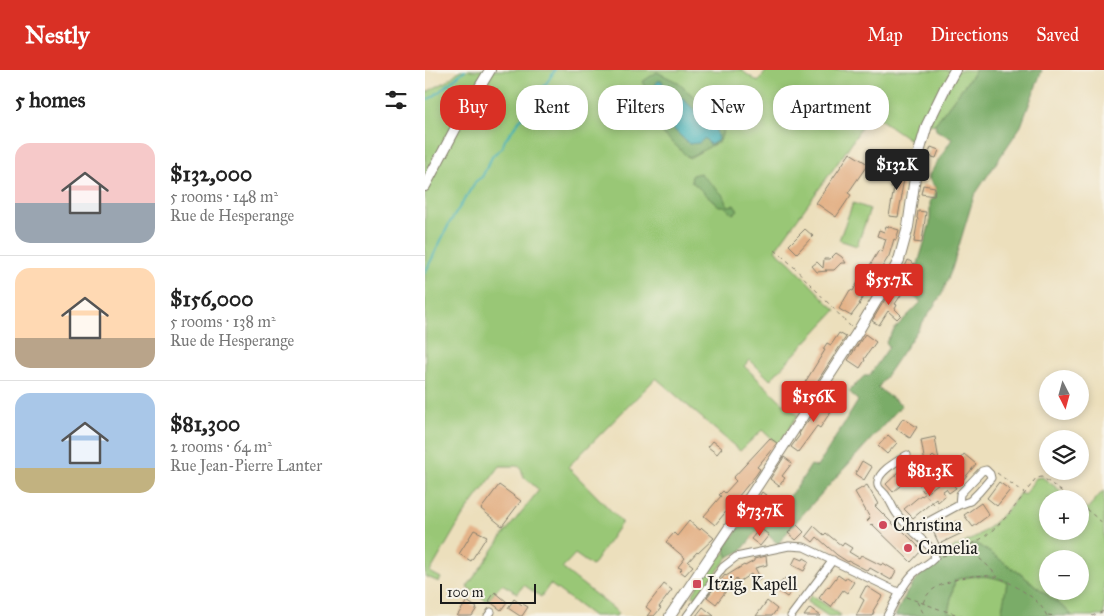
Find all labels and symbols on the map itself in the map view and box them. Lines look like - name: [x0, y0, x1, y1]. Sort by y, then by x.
- pin: $132K: [862, 148, 932, 191]
- pin: $55.7K: [848, 264, 930, 306]
- north arrow: [1039, 370, 1089, 420]
- pin: $156K: [779, 380, 849, 423]
- pin: $81.3K: [889, 454, 971, 497]
- pin: $73.7K: [719, 494, 801, 537]
- place label: Christina: [893, 514, 963, 536]
- marker: Christina: [877, 519, 889, 531]
- place label: Camelia: [918, 537, 978, 559]
- marker: Camelia: [902, 542, 914, 554]
- place label: Itzig, Kapell: [707, 573, 798, 596]
- marker: Itzig, Kapell: [691, 578, 703, 590]
- scale bar: [440, 581, 536, 604]

